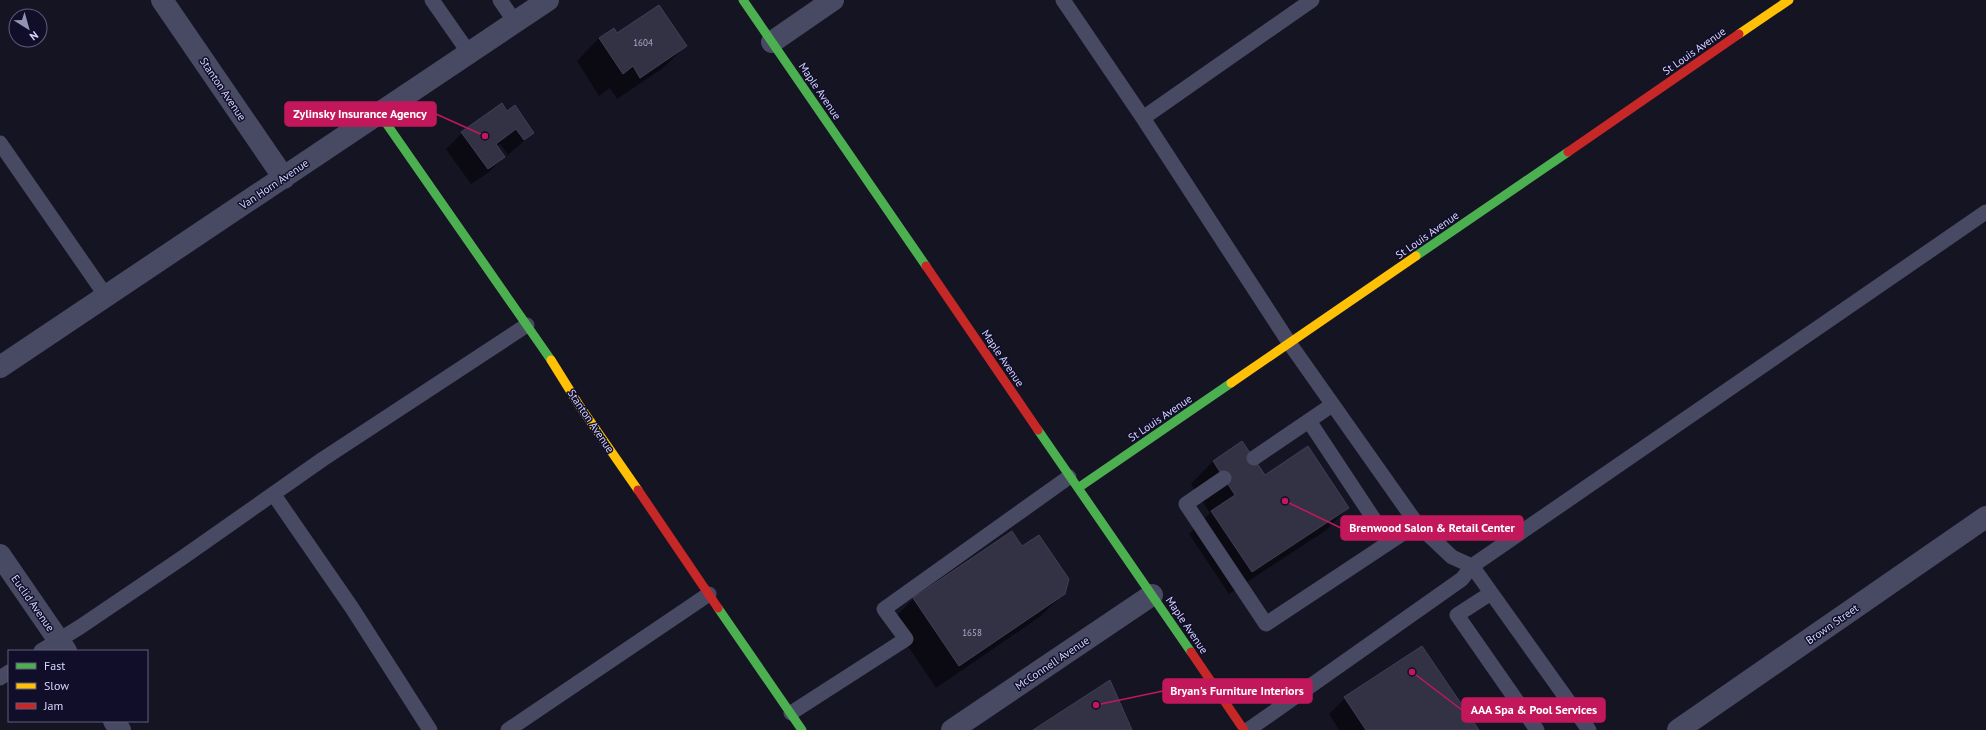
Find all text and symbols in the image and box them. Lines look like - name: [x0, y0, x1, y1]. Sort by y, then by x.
- north arrow: [8, 8, 48, 48]
- street label: St Louis Avenue: [1660, 24, 1729, 78]
- text: N: [27, 28, 41, 44]
- house number: 1604: [633, 37, 653, 48]
- street label: Stanton Avenue: [197, 55, 250, 124]
- street label: Maple Avenue: [796, 60, 844, 123]
- callout: Zylinsky Insurance Agency: [285, 102, 436, 126]
- text: Zylinsky Insurance Agency: [293, 106, 427, 121]
- street label: Van Horn Avenue: [236, 156, 311, 213]
- street label: St Louis Avenue: [1393, 208, 1462, 262]
- street label: Maple Avenue: [979, 327, 1027, 390]
- street label: Stanton Avenue: [565, 387, 618, 456]
- street label: St Louis Avenue: [1125, 391, 1195, 444]
- callout: Brenwood Salon & Retail Center: [1341, 516, 1523, 540]
- text: Brenwood Salon & Retail Center: [1349, 520, 1515, 535]
- street label: Euclid Avenue: [8, 572, 58, 634]
- street label: Maple Avenue: [1163, 594, 1211, 657]
- street label: Brown Street: [1803, 601, 1861, 647]
- house number: 1658: [962, 627, 982, 638]
- street label: McConnell Avenue: [1012, 633, 1092, 693]
- legend: [8, 650, 148, 722]
- text: Fast: [44, 658, 65, 673]
- text: Slow: [44, 678, 69, 693]
- callout: Bryan's Furniture Interiors: [1163, 679, 1312, 703]
- text: Bryan's Furniture Interiors: [1170, 683, 1304, 698]
- text: Jam: [43, 698, 63, 713]
- callout: AAA Spa & Pool Services: [1462, 698, 1605, 722]
- text: AAA Spa & Pool Services: [1471, 702, 1597, 717]

